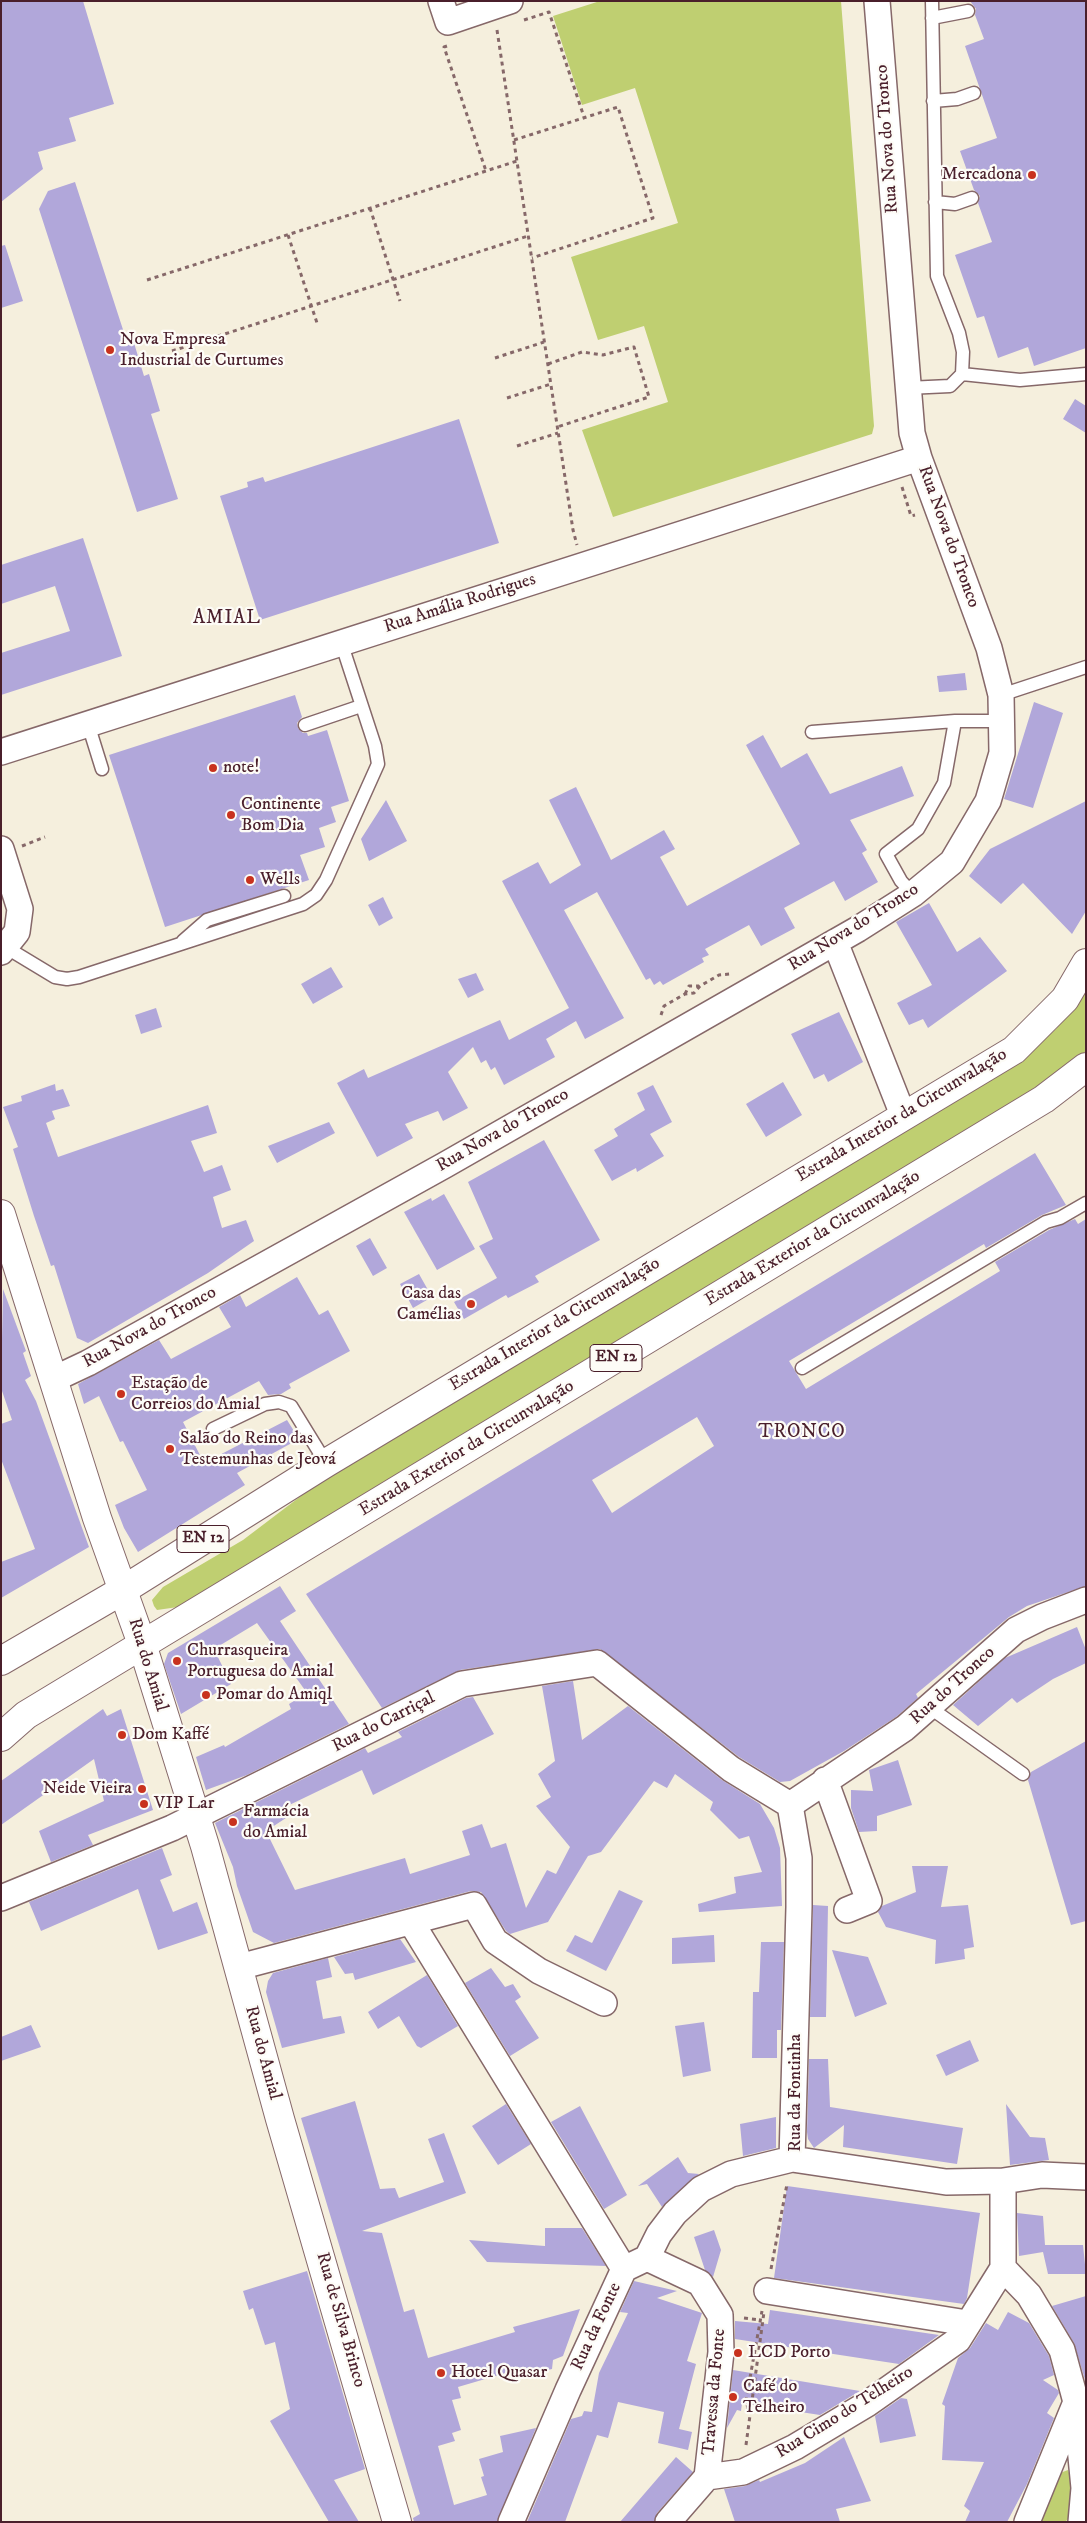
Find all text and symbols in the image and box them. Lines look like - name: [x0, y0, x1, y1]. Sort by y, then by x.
- street label: Rua Nova do Tronco: [872, 64, 904, 214]
- place label: Mercadona: [942, 164, 1022, 186]
- marker: Mercadona: [1026, 169, 1038, 181]
- place label: Nova Empresa Industrial de Curtumes: [120, 329, 284, 372]
- marker: Nova Empresa Industrial de Curtumes: [104, 344, 116, 356]
- street label: Rua Nova do Tronco: [912, 463, 984, 611]
- street label: Rua Amália Rodrigues: [381, 569, 539, 639]
- district label: AMIAL: [192, 608, 262, 630]
- place label: note!: [223, 757, 260, 779]
- marker: note!: [207, 762, 219, 774]
- place label: Continente Bom Dia: [241, 794, 321, 836]
- marker: Continente Bom Dia: [225, 809, 237, 821]
- place label: Wells: [260, 869, 300, 891]
- marker: Wells: [244, 874, 256, 886]
- street label: Rua Nova do Tronco: [785, 879, 923, 977]
- street label: Estrada Interior da Circunvalação: [793, 1044, 1011, 1188]
- street label: Rua Nova do Tronco: [433, 1084, 573, 1178]
- street label: Estrada Exterior da Circunvalação: [702, 1166, 924, 1312]
- street label: Estrada Interior da Circunvalação: [446, 1253, 664, 1397]
- street label: Rua Nova do Tronco: [79, 1282, 221, 1374]
- place label: Casa das Camélias: [397, 1283, 461, 1326]
- marker: Casa das Camélias: [465, 1298, 477, 1310]
- road number: EN 12: [590, 1345, 642, 1372]
- place label: Estação de Correios do Amial: [131, 1373, 260, 1416]
- street label: Estrada Exterior da Circunvalação: [356, 1376, 578, 1522]
- marker: Estação de Correios do Amial: [115, 1388, 127, 1400]
- district label: TRONCO: [757, 1422, 847, 1444]
- place label: Salão do Reino das Testemunhas de Jeová: [180, 1428, 336, 1470]
- marker: Salão do Reino das Testemunhas de Jeová: [164, 1443, 176, 1455]
- road number: EN 12: [177, 1526, 229, 1552]
- street label: Rua do Amial: [123, 1616, 171, 1714]
- place label: Churrasqueira Portuguesa do Amial: [187, 1640, 334, 1682]
- street label: Rua do Tronco: [906, 1642, 1000, 1730]
- marker: Churrasqueira Portuguesa do Amial: [171, 1655, 183, 1667]
- place label: Pomar do Amiql: [216, 1684, 332, 1706]
- street label: Rua do Carriçal: [329, 1688, 439, 1758]
- marker: Pomar do Amiql: [200, 1689, 212, 1701]
- place label: Dom Kaffé: [132, 1724, 209, 1746]
- marker: Dom Kaffé: [116, 1729, 128, 1741]
- place label: Neide Vieira: [43, 1778, 132, 1800]
- marker: Neide Vieira: [136, 1783, 148, 1795]
- place label: VIP Lar: [154, 1793, 214, 1815]
- marker: VIP Lar: [138, 1798, 150, 1810]
- place label: Farmácia do Amial: [243, 1801, 309, 1844]
- marker: Farmácia do Amial: [227, 1816, 239, 1828]
- street label: Rua do Amial: [239, 2004, 285, 2102]
- street label: Rua da Fontinha: [785, 2034, 807, 2152]
- street label: Rua de Silva Brinco: [310, 2250, 370, 2390]
- street label: Rua da Fonte: [567, 2280, 627, 2374]
- street label: Travessa da Fonte: [699, 2328, 731, 2456]
- place label: LCD Porto: [748, 2342, 830, 2364]
- marker: LCD Porto: [732, 2347, 744, 2359]
- place label: Hotel Quasar: [451, 2362, 547, 2384]
- street label: Rua Cimo do Telheiro: [772, 2362, 918, 2464]
- marker: Hotel Quasar: [435, 2367, 447, 2379]
- place label: Café do Telheiro: [743, 2376, 805, 2418]
- marker: Café do Telheiro: [727, 2391, 739, 2403]

